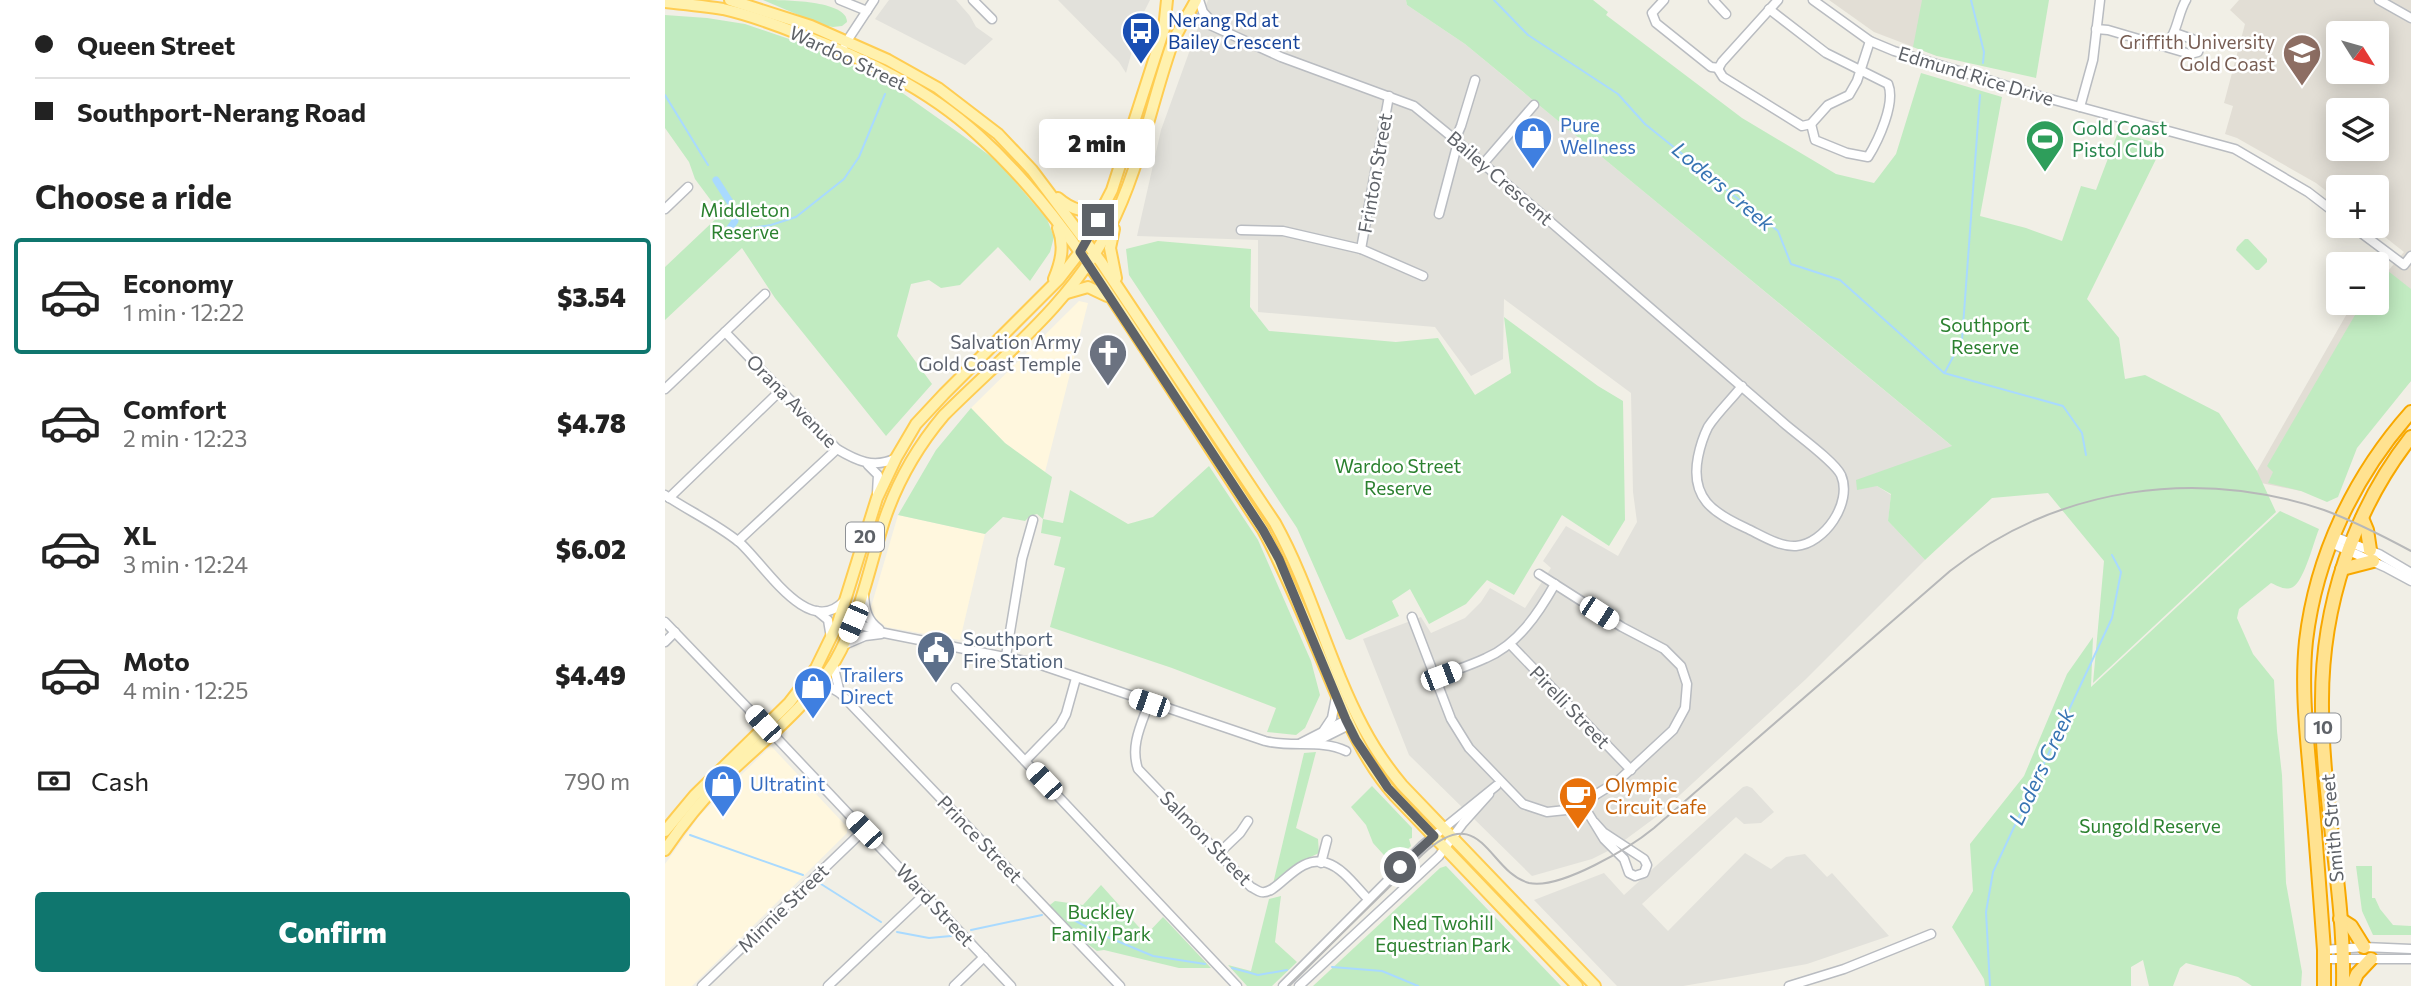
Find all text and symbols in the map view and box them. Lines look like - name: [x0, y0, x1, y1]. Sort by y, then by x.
- place label: Nerang Rd at Bailey Crescent: [1168, 8, 1300, 53]
- bus stop icon: Nerang Rd at Bailey Crescent: [1120, 10, 1162, 65]
- street label: Wardoo Street: [786, 20, 911, 95]
- north arrow: [2326, 21, 2389, 84]
- map controls: [2326, 21, 2389, 315]
- text: Queen Street: [77, 29, 235, 60]
- place label: Griffith University Gold Coast: [2119, 30, 2275, 75]
- school or university icon: Griffith University Gold Coast: [2281, 32, 2323, 87]
- street label: Edmund Rice Drive: [1896, 41, 2057, 110]
- text: Southport-Nerang Road: [77, 96, 366, 127]
- button: layers: [2326, 98, 2389, 161]
- street label: Frinton Street: [1353, 111, 1396, 235]
- place label: Pure Wellness: [1560, 113, 1636, 158]
- shop icon: Pure Wellness: [1512, 115, 1554, 170]
- place label: Gold Coast Pistol Club: [2072, 116, 2168, 161]
- callout: 2 min: [1040, 118, 1156, 168]
- sports icon: Gold Coast Pistol Club: [2024, 118, 2066, 173]
- street label: Bailey Crescent: [1443, 126, 1558, 230]
- text: 2 min: [1068, 129, 1126, 157]
- water label: Loders Creek: [1668, 136, 1780, 236]
- button: +: [2326, 175, 2389, 238]
- text: Choose a ride: [35, 176, 232, 216]
- park label: Middleton Reserve: [700, 198, 790, 243]
- route end: [1082, 204, 1114, 236]
- button: −: [2326, 252, 2389, 315]
- icon: car: [39, 265, 102, 328]
- text: Economy: [123, 267, 234, 298]
- text: $3.54: [557, 281, 626, 312]
- text: 1 min · 12:22: [123, 298, 244, 326]
- park label: Southport Reserve: [1940, 313, 2030, 358]
- place label: Salvation Army Gold Coast Temple: [919, 330, 1081, 375]
- church icon: Salvation Army Gold Coast Temple: [1087, 332, 1129, 387]
- street label: Orana Avenue: [742, 349, 843, 452]
- icon: car: [39, 391, 102, 454]
- text: Comfort: [123, 393, 226, 424]
- text: $4.78: [557, 407, 626, 438]
- text: 2 min · 12:23: [123, 424, 247, 452]
- park label: Wardoo Street Reserve: [1335, 454, 1462, 499]
- icon: car: [39, 517, 102, 580]
- text: XL: [123, 519, 157, 550]
- road number: 20: [846, 522, 884, 552]
- text: $6.02: [556, 533, 626, 564]
- text: 3 min · 12:24: [123, 550, 248, 578]
- car: [1576, 593, 1623, 633]
- car: [836, 599, 871, 645]
- place label: Southport Fire Station: [963, 627, 1063, 672]
- public building icon: Southport Fire Station: [915, 629, 957, 684]
- icon: car: [39, 643, 102, 706]
- text: Moto: [123, 645, 190, 676]
- text: $4.49: [555, 659, 626, 690]
- car: [1418, 659, 1465, 693]
- street label: Pirelli Street: [1525, 661, 1616, 753]
- place label: Trailers Direct: [840, 663, 904, 708]
- shop icon: Trailers Direct: [792, 665, 834, 720]
- text: 4 min · 12:25: [123, 676, 249, 704]
- car: [1126, 686, 1173, 720]
- car: [742, 701, 785, 747]
- water label: Loders Creek: [2003, 704, 2079, 828]
- road number: 10: [2305, 714, 2341, 742]
- car: [1022, 758, 1067, 804]
- icon: cash: [35, 762, 73, 800]
- shop icon: Ultratint: [702, 763, 744, 818]
- text: Cash: [91, 765, 149, 796]
- text: 790 m: [564, 767, 630, 795]
- place label: Ultratint: [750, 772, 825, 795]
- place label: Olympic Circuit Cafe: [1605, 773, 1707, 818]
- street label: Smith Street: [2315, 773, 2348, 883]
- cafe icon: Olympic Circuit Cafe: [1557, 775, 1599, 830]
- street label: Salmon Street: [1156, 786, 1257, 890]
- street label: Prince Street: [933, 790, 1028, 887]
- car: [842, 808, 887, 852]
- park label: Sungold Reserve: [2079, 814, 2221, 837]
- route start: [1384, 851, 1416, 883]
- street label: Minnie Street: [733, 859, 833, 957]
- street label: Ward Street: [892, 859, 979, 951]
- button: Confirm: [35, 892, 630, 972]
- park label: Buckley Family Park: [1051, 900, 1151, 945]
- park label: Ned Twohill Equestrian Park: [1375, 911, 1511, 956]

